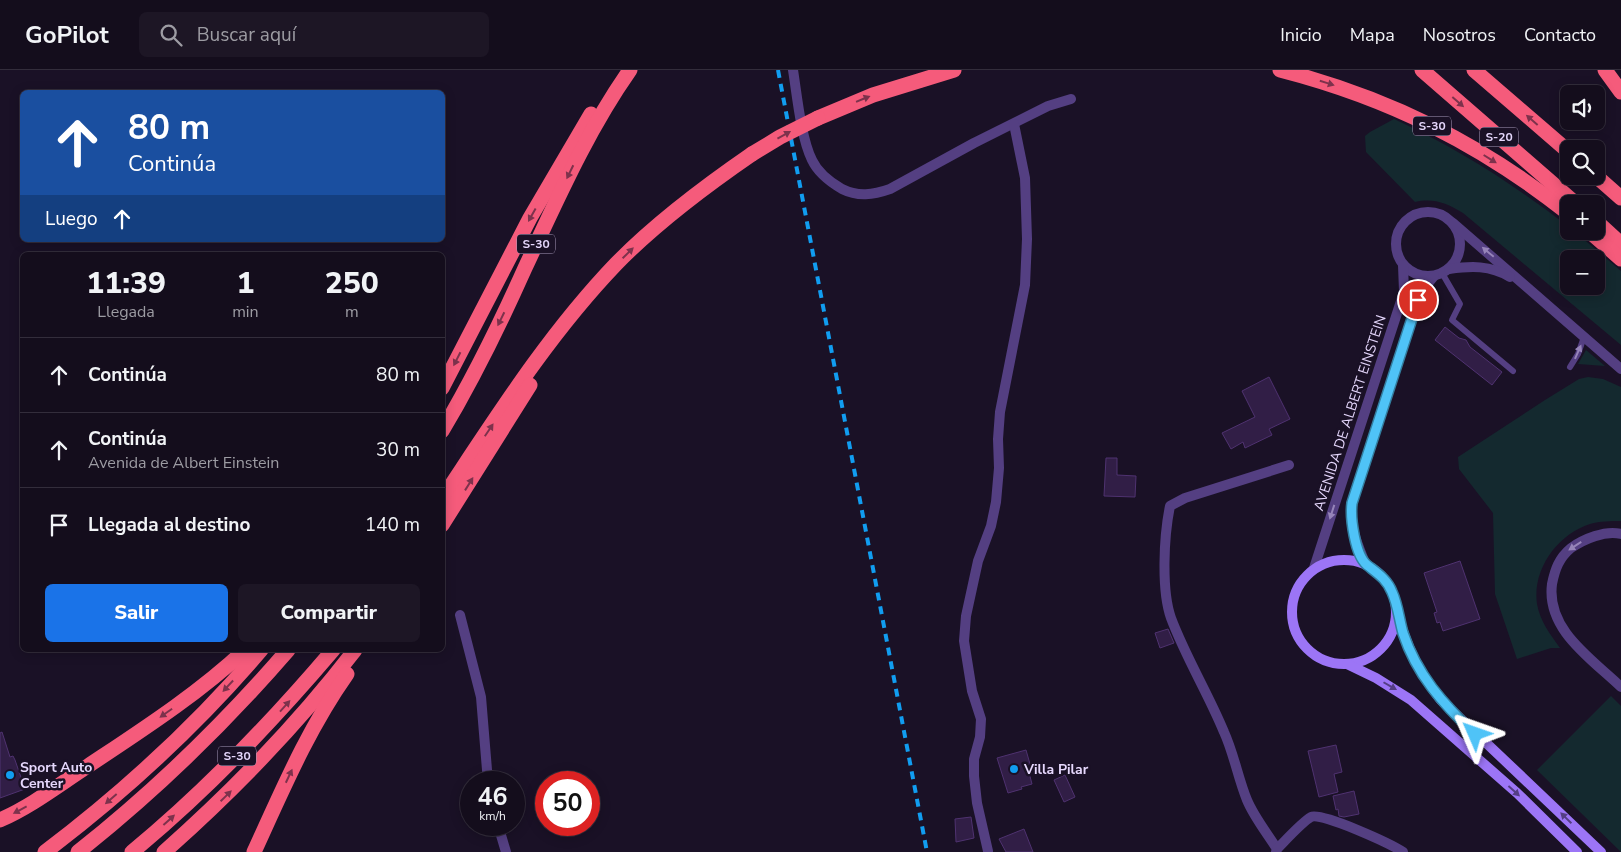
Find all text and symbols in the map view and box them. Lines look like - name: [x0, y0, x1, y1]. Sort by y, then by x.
- search box: [139, 12, 489, 57]
- text: GoPilot: [25, 19, 109, 51]
- icon: search: [157, 21, 185, 49]
- text: Buscar aquí: [197, 22, 296, 48]
- text: Inicio: [1280, 23, 1322, 47]
- text: Mapa: [1350, 23, 1395, 47]
- text: Nosotros: [1423, 23, 1496, 47]
- text: Contacto: [1524, 23, 1596, 47]
- one-way arrow: [1320, 79, 1335, 87]
- map controls: [1560, 85, 1605, 295]
- button: sound: [1560, 85, 1605, 130]
- one-way arrow: [856, 95, 870, 103]
- one-way arrow: [1452, 96, 1464, 108]
- text: 80 m: [128, 104, 210, 151]
- icon: ahead: [45, 110, 110, 175]
- one-way arrow: [1525, 114, 1538, 125]
- road number: S-30: [1413, 116, 1451, 136]
- road number: S-20: [1480, 128, 1518, 146]
- one-way arrow: [777, 131, 792, 139]
- button: search: [1560, 140, 1605, 185]
- text: Continúa: [128, 149, 216, 179]
- one-way arrow: [1483, 154, 1496, 164]
- one-way arrow: [566, 165, 574, 179]
- button: +: [1560, 195, 1605, 240]
- icon: ahead: [108, 205, 136, 233]
- text: Luego: [45, 206, 98, 232]
- one-way arrow: [528, 208, 536, 222]
- road number: S-30: [517, 234, 555, 253]
- one-way arrow: [622, 247, 634, 259]
- one-way arrow: [1482, 247, 1495, 258]
- button: −: [1560, 250, 1605, 295]
- text: 11:39: [86, 263, 166, 304]
- text: 1: [236, 263, 254, 304]
- text: 250: [325, 263, 379, 304]
- pin: [1397, 279, 1439, 321]
- icon: arrive: [1404, 286, 1432, 314]
- text: Llegada: [97, 301, 155, 323]
- text: min: [232, 301, 259, 323]
- text: m: [345, 301, 359, 323]
- one-way arrow: [497, 312, 505, 326]
- street label: AVENIDA DE ALBERT EINSTEIN: [1309, 313, 1391, 513]
- one-way arrow: [1574, 345, 1582, 359]
- one-way arrow: [453, 352, 462, 367]
- icon: ahead: [45, 361, 73, 389]
- text: Continúa: [88, 362, 167, 388]
- text: 80 m: [376, 362, 420, 388]
- one-way arrow: [484, 423, 494, 436]
- text: Continúa: [88, 426, 167, 452]
- icon: ahead: [45, 436, 73, 464]
- text: 30 m: [376, 437, 420, 463]
- text: Avenida de Albert Einstein: [88, 452, 279, 474]
- one-way arrow: [464, 477, 473, 491]
- one-way arrow: [1327, 504, 1335, 519]
- icon: arrive: [45, 511, 73, 539]
- text: Llegada al destino: [88, 512, 250, 538]
- text: 140 m: [365, 512, 420, 538]
- one-way arrow: [1569, 542, 1582, 551]
- button: Salir: [45, 584, 228, 642]
- button: Compartir: [238, 584, 420, 642]
- one-way arrow: [222, 680, 234, 692]
- one-way arrow: [1384, 682, 1397, 691]
- one-way arrow: [279, 699, 290, 712]
- position arrow: [1448, 707, 1500, 759]
- one-way arrow: [159, 708, 173, 718]
- road number: S-30: [218, 746, 256, 766]
- place label: Sport Auto Center: [20, 758, 92, 793]
- place label: Villa Pilar: [1023, 760, 1089, 779]
- marker: Villa Pilar: [1008, 763, 1020, 775]
- one-way arrow: [284, 768, 293, 783]
- marker: Sport Auto Center: [4, 769, 16, 781]
- speed limit sign: 50: [535, 771, 600, 836]
- text: 46: [477, 780, 508, 814]
- one-way arrow: [1508, 785, 1520, 797]
- one-way arrow: [220, 790, 232, 802]
- one-way arrow: [104, 793, 117, 804]
- one-way arrow: [12, 806, 27, 814]
- text: km/h: [479, 808, 506, 824]
- one-way arrow: [1560, 812, 1572, 824]
- one-way arrow: [163, 814, 175, 826]

